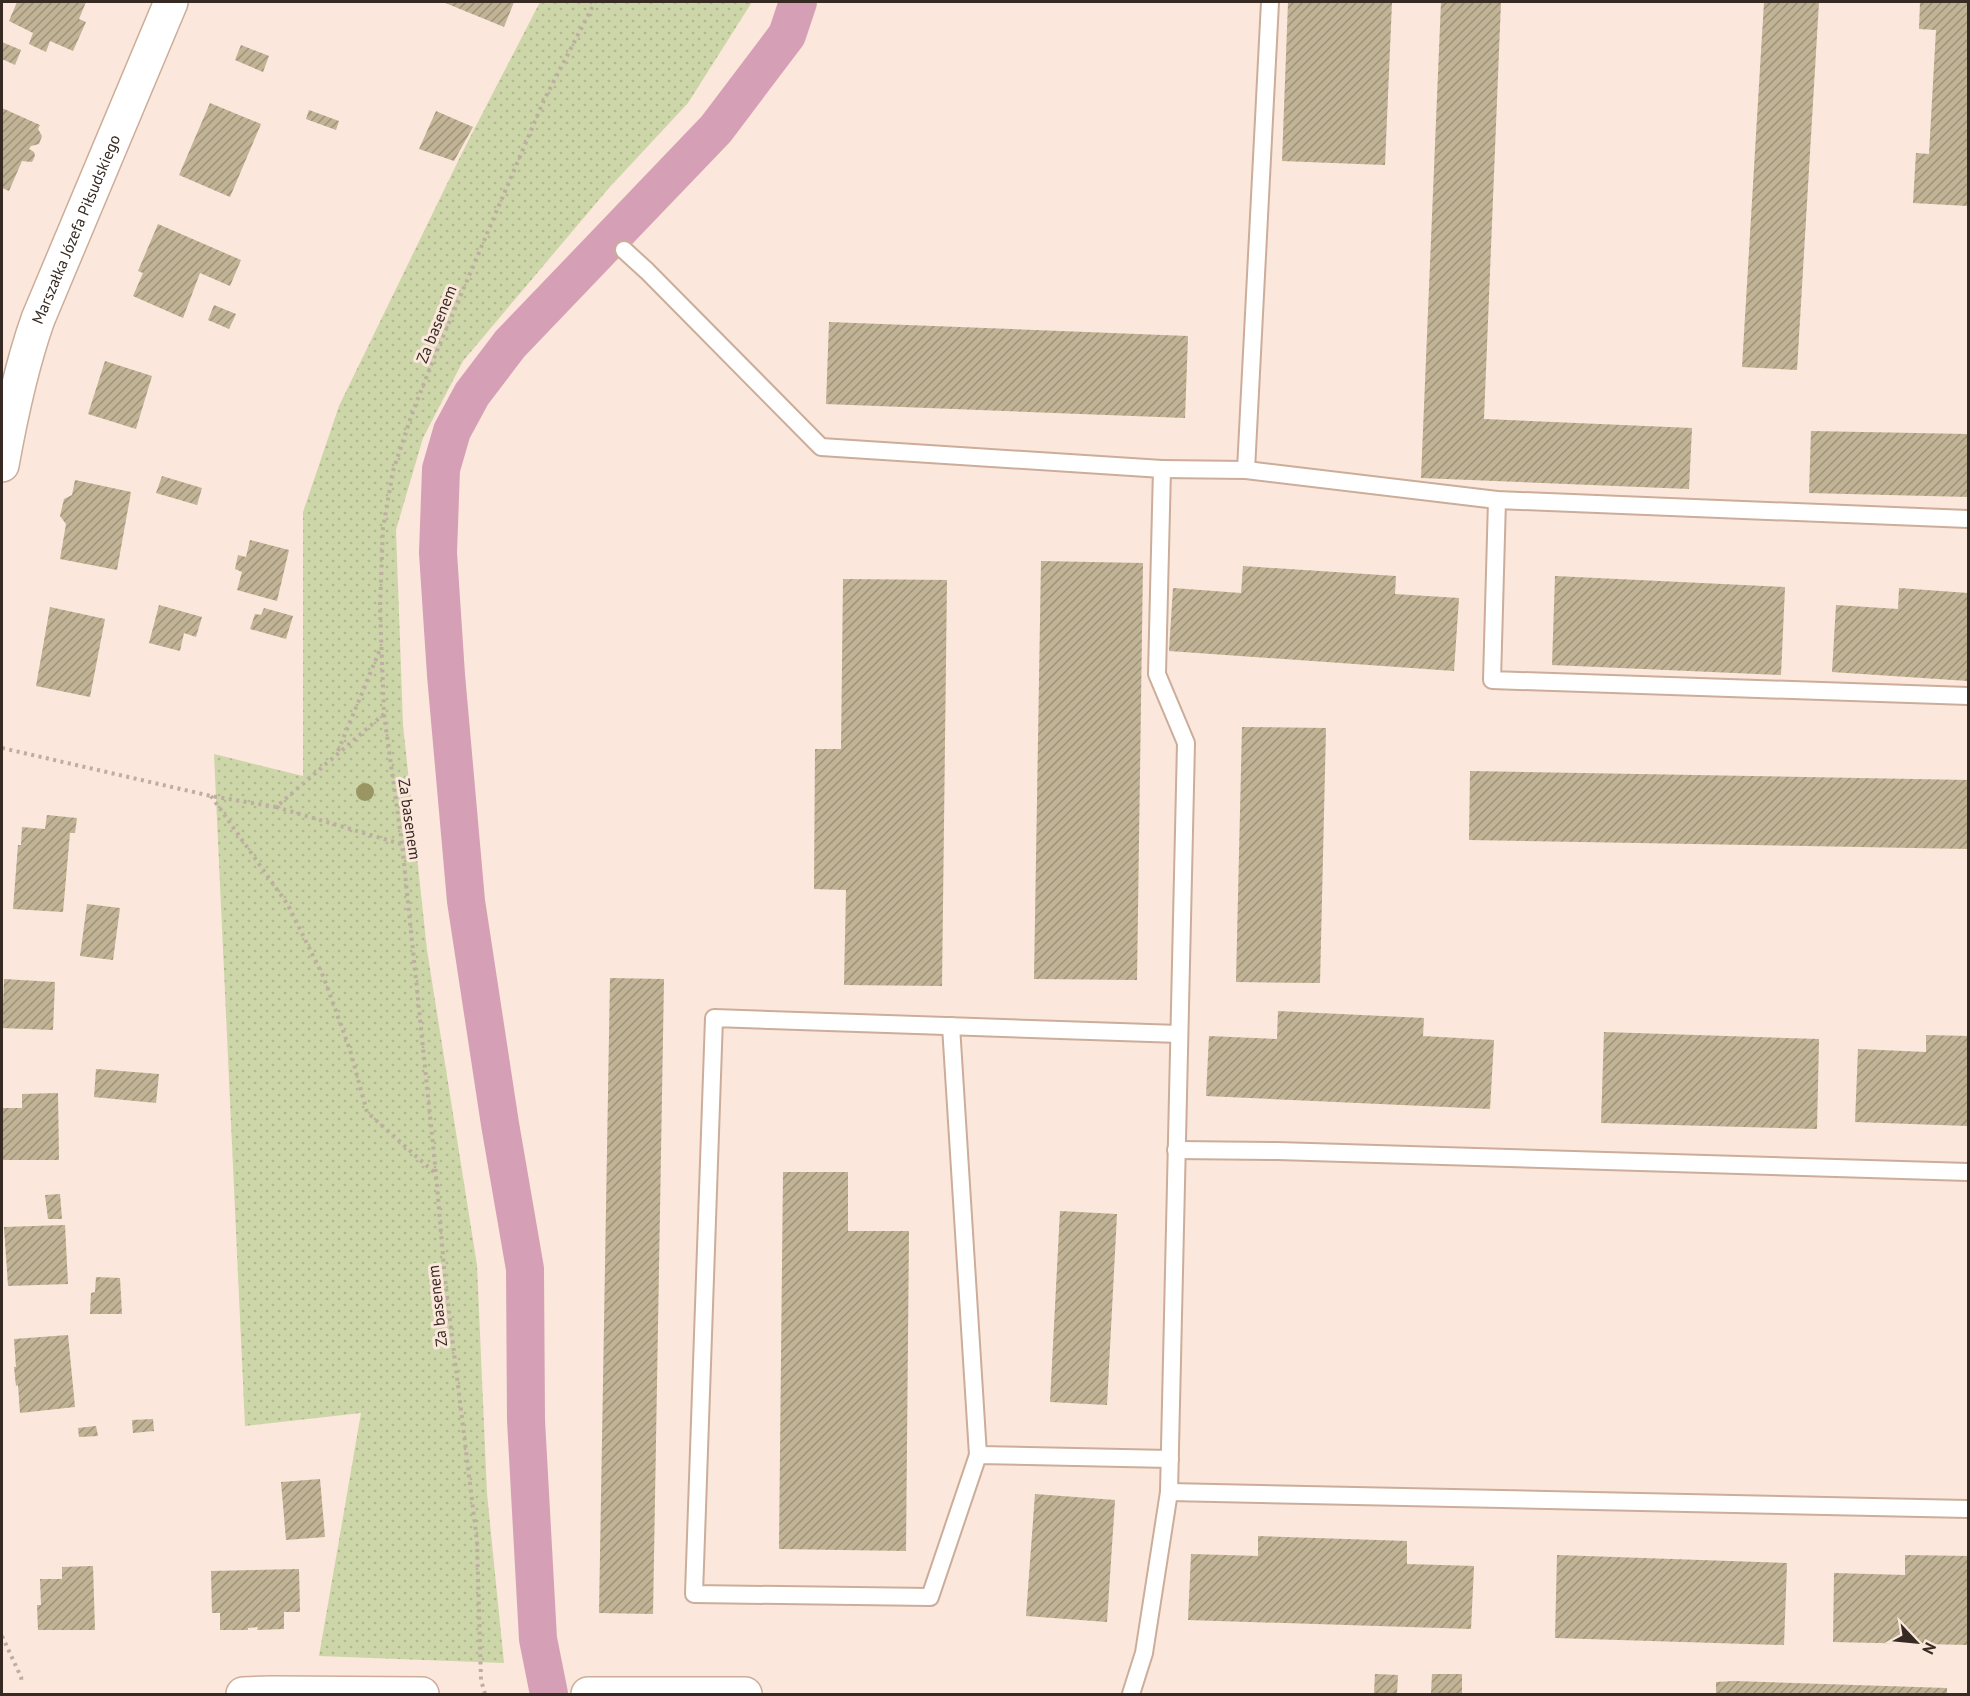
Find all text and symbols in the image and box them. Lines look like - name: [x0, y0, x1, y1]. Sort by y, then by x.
- street label: Marszałka Józefa Piłsudskiego: [27, 131, 124, 327]
- street label: Za basenem: [411, 282, 461, 366]
- street label: Za basenem: [394, 777, 426, 861]
- street label: Za basenem: [423, 1264, 451, 1348]
- north arrow: [1886, 1612, 1946, 1672]
- text: N: [1918, 1639, 1941, 1658]

